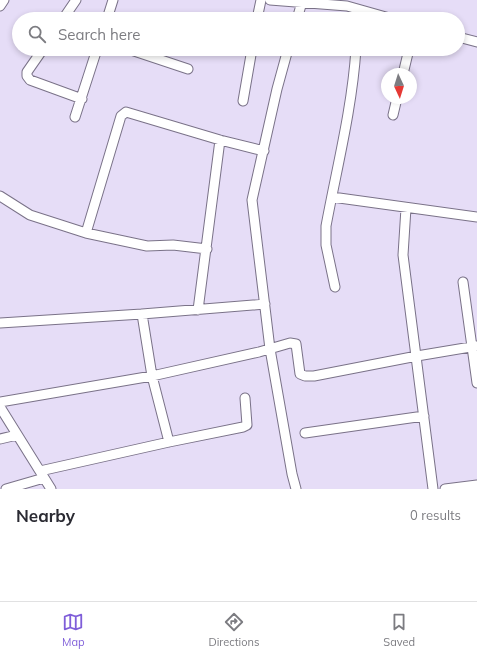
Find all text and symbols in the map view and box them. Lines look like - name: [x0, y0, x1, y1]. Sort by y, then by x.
- search box: [12, 12, 465, 56]
- icon: search: [26, 23, 48, 45]
- text: Search here: [58, 25, 140, 44]
- north arrow: [381, 68, 417, 104]
- text: Nearby: [16, 505, 75, 526]
- text: 0 results: [410, 507, 461, 523]
- tab: Map: [62, 611, 85, 649]
- tab: Directions: [209, 611, 259, 649]
- tab: Saved: [383, 611, 415, 649]

